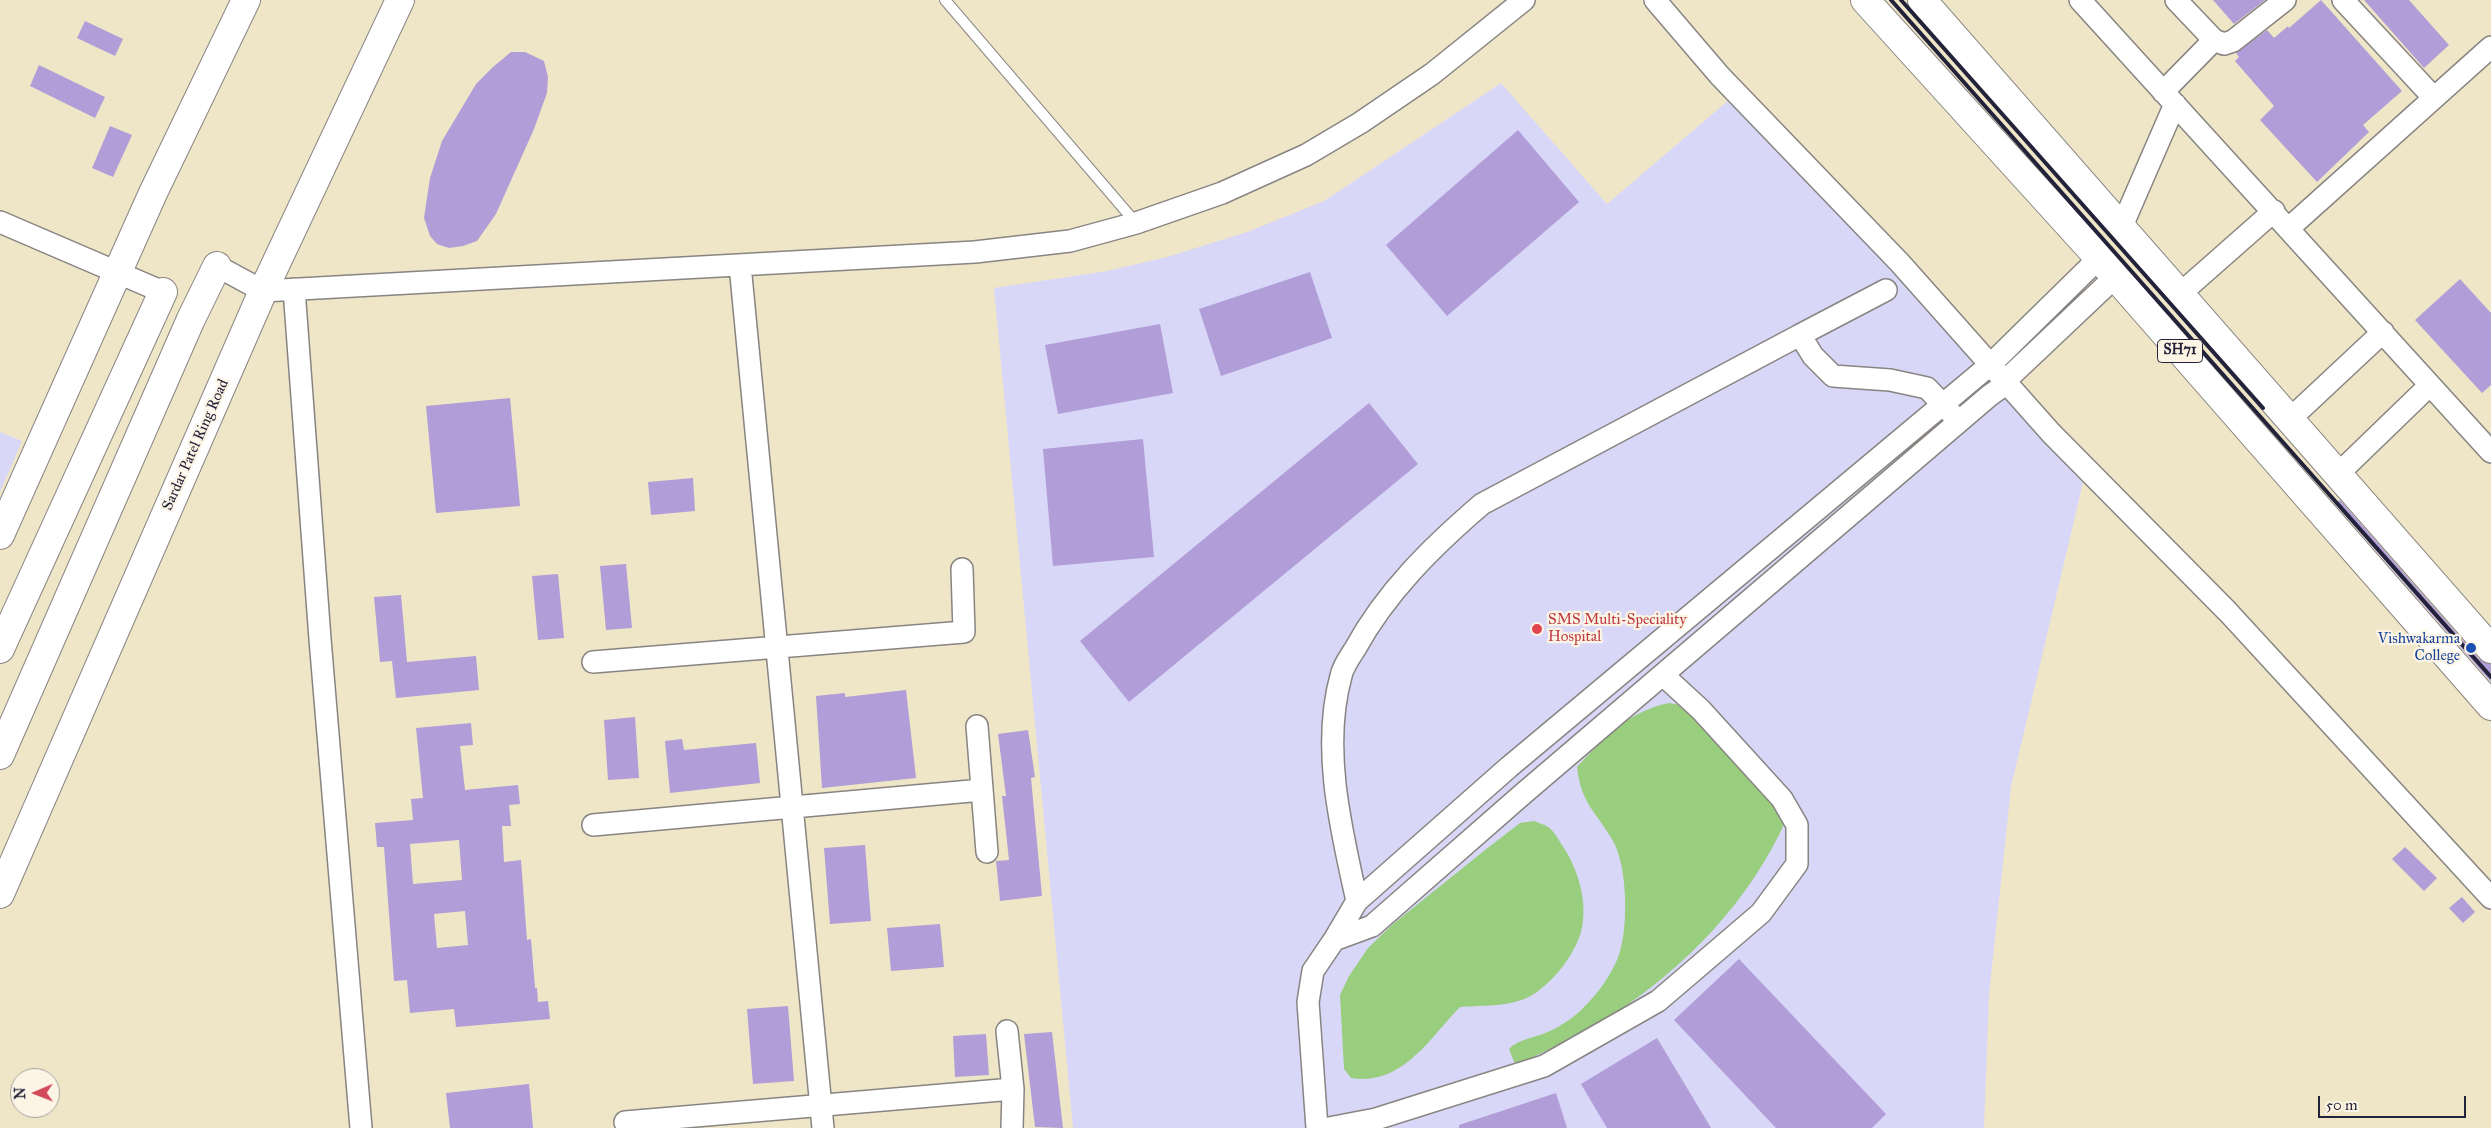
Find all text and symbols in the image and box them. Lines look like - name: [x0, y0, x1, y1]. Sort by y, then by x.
- road number: SH71: [2158, 340, 2202, 362]
- street label: Sardar Patel Ring Road: [159, 377, 233, 513]
- place label: SMS Multi-Speciality Hospital: [1548, 611, 1686, 646]
- marker: SMS Multi-Speciality Hospital: [1530, 622, 1544, 636]
- place label: Vishwakarma College: [2378, 630, 2460, 665]
- marker: Vishwakarma College: [2464, 641, 2478, 655]
- north arrow: [10, 1068, 60, 1118]
- scale bar: [2321, 1086, 2468, 1118]
- text: N: [12, 1087, 29, 1099]
- text: 50 m: [2326, 1096, 2358, 1114]

